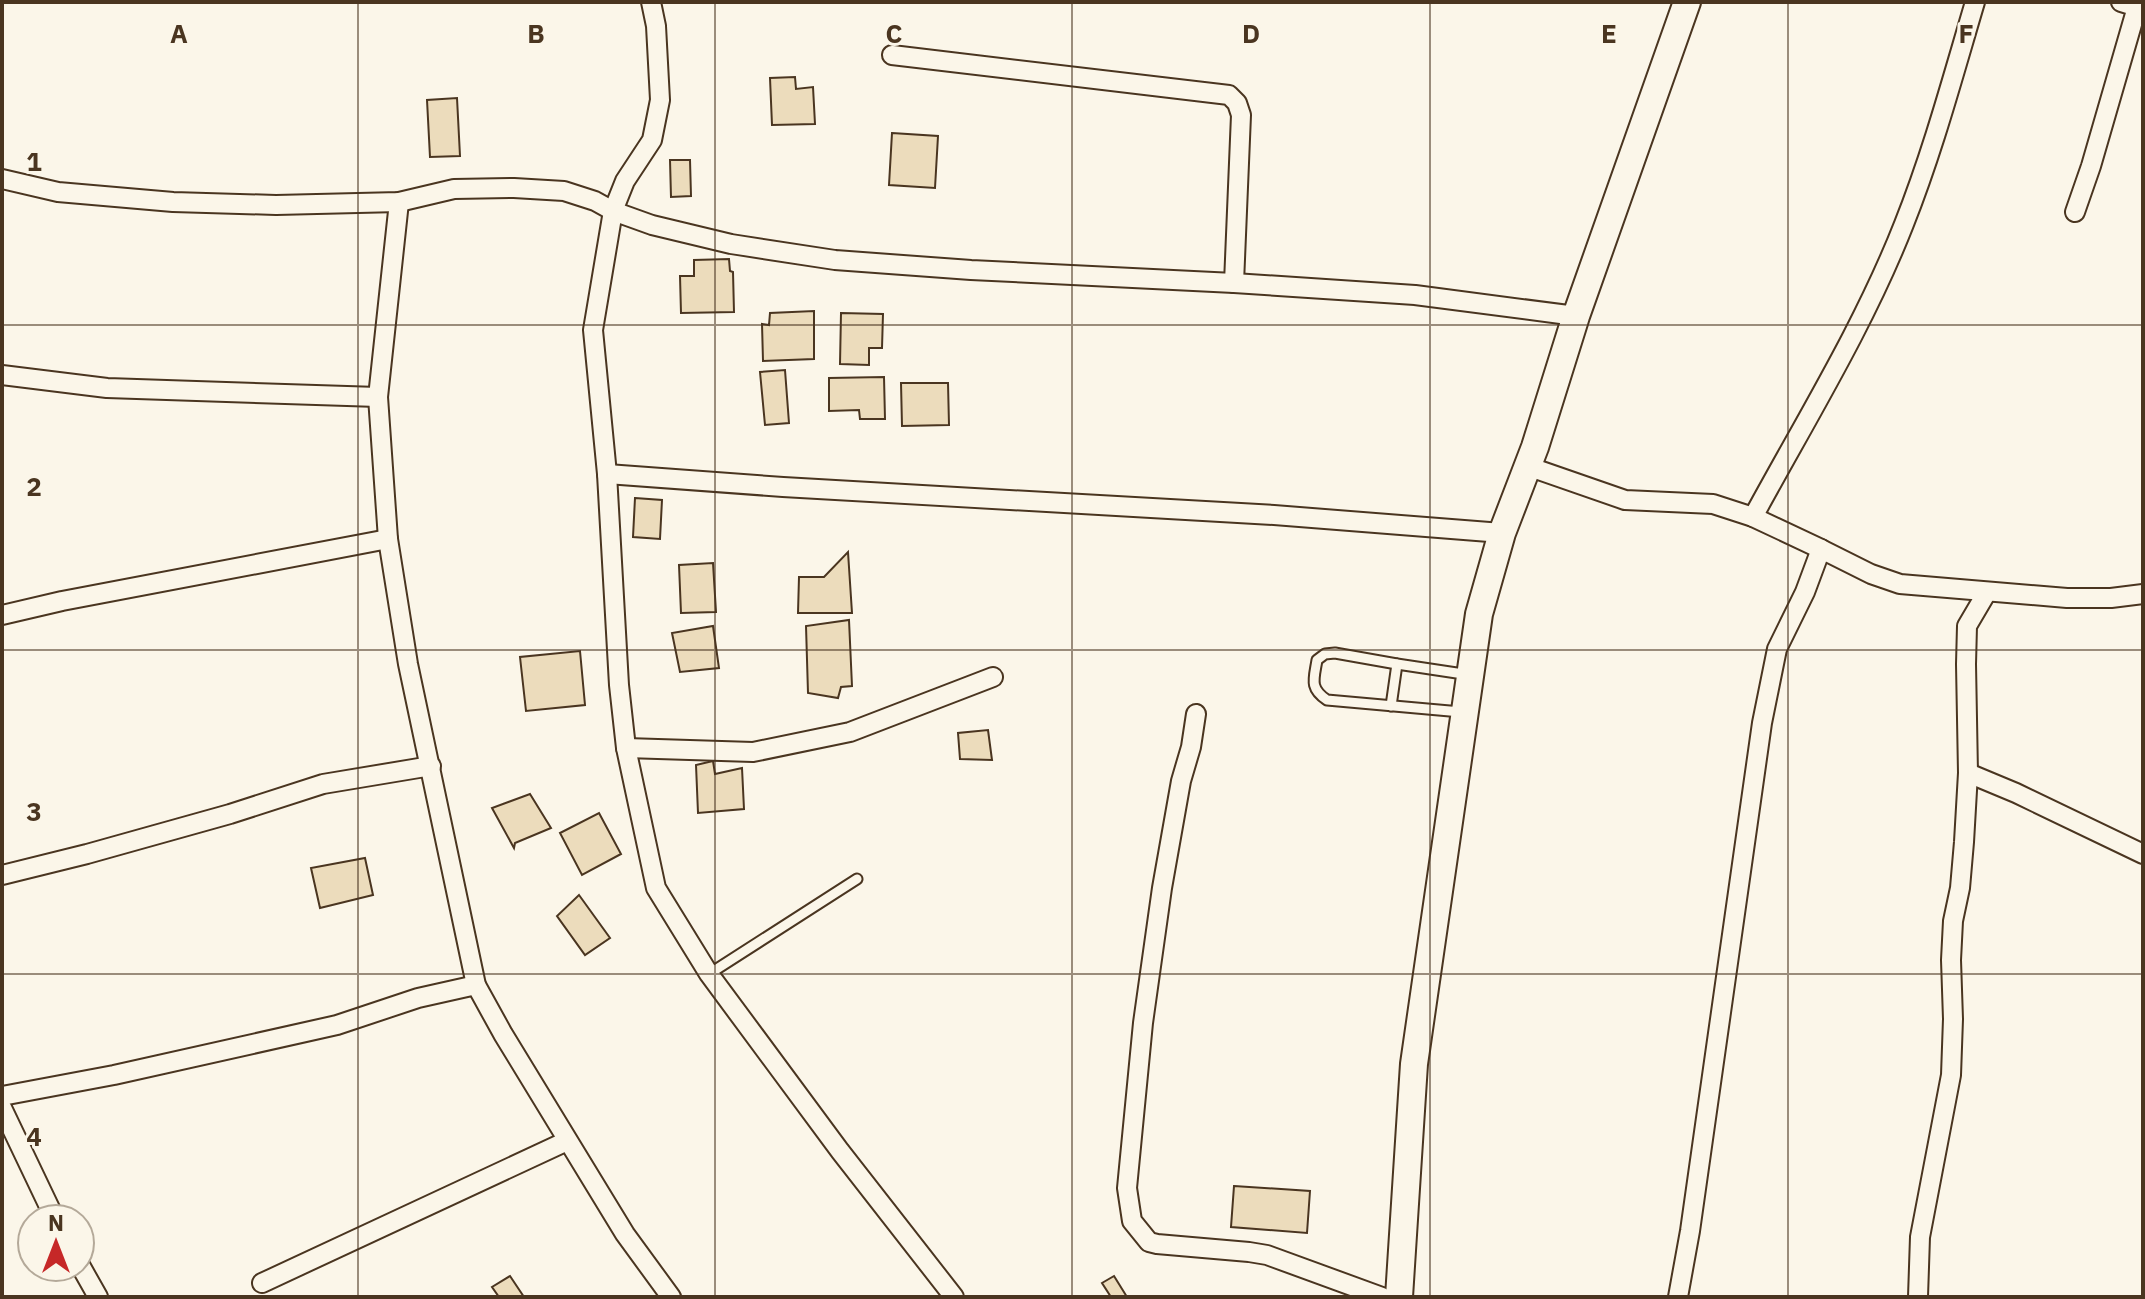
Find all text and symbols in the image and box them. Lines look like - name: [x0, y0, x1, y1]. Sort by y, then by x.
- text: A: [170, 16, 188, 50]
- text: B: [527, 16, 545, 50]
- text: C: [886, 16, 903, 50]
- text: D: [1242, 16, 1260, 50]
- text: E: [1601, 16, 1617, 50]
- text: F: [1958, 16, 1974, 50]
- text: 1: [26, 144, 42, 178]
- text: 2: [26, 469, 42, 503]
- text: 3: [26, 794, 42, 828]
- text: 4: [26, 1119, 42, 1153]
- north arrow: [16, 1203, 96, 1283]
- text: N: [48, 1208, 64, 1237]

